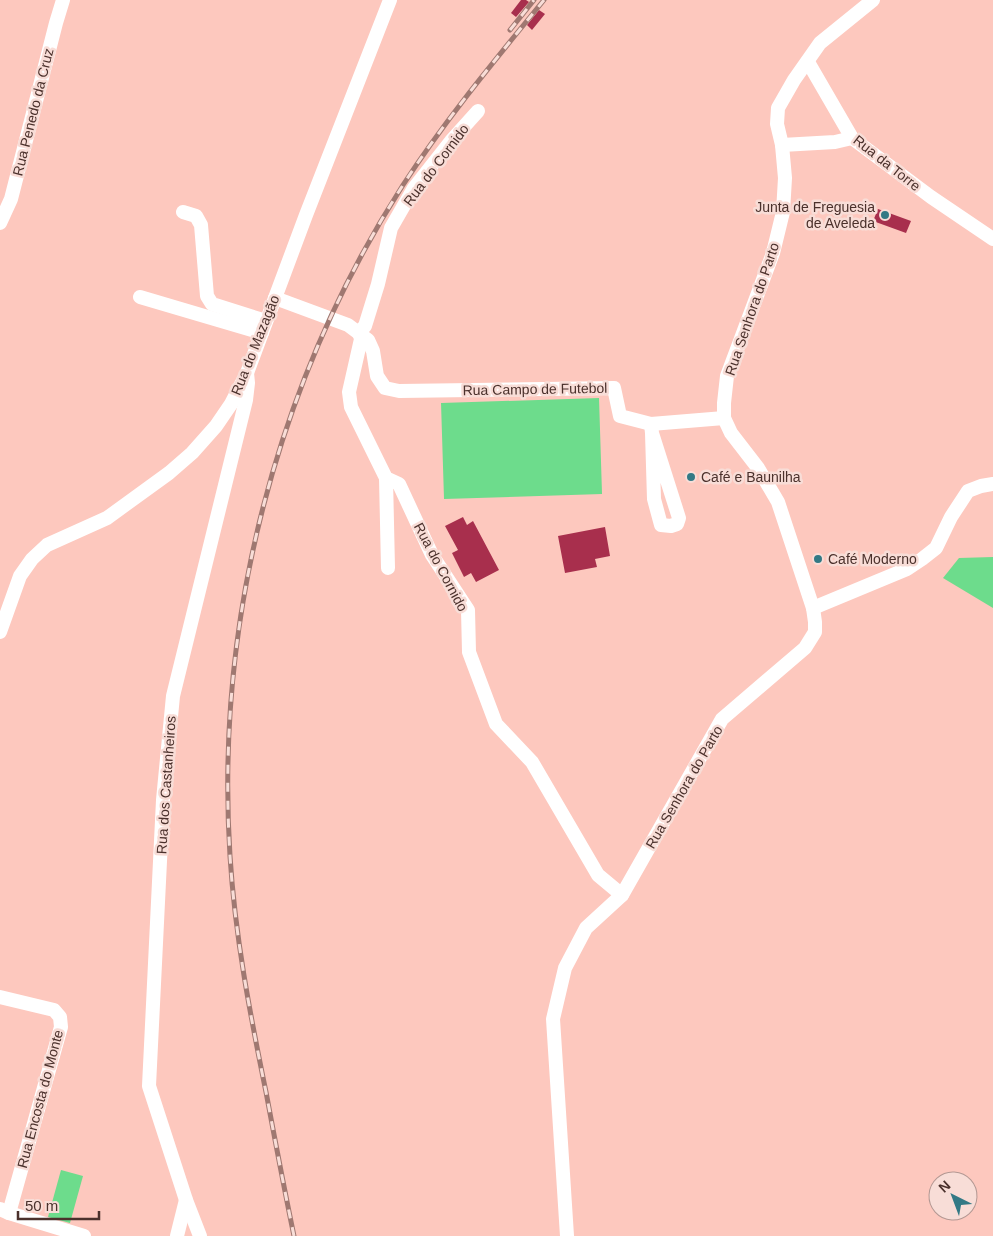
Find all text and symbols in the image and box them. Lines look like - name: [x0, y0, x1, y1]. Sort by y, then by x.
- street label: Rua Penedo da Cruz: [9, 47, 57, 177]
- street label: Rua do Cornido: [400, 121, 472, 209]
- street label: Rua da Torre: [850, 132, 924, 194]
- place label: Junta de Freguesia de Aveleda: [755, 199, 875, 231]
- marker: Junta de Freguesia de Aveleda: [879, 209, 891, 221]
- street label: Rua Senhora do Parto: [722, 240, 782, 377]
- street label: Rua do Mazagão: [228, 292, 282, 397]
- street label: Rua Campo de Futebol: [462, 380, 608, 398]
- place label: Café e Baunilha: [701, 469, 801, 485]
- marker: Café e Baunilha: [685, 471, 697, 483]
- street label: Rua do Cornido: [411, 520, 471, 614]
- place label: Café Moderno: [828, 551, 917, 567]
- marker: Café Moderno: [812, 553, 824, 565]
- street label: Rua dos Castanheiros: [153, 715, 179, 855]
- street label: Rua Senhora do Parto: [642, 722, 726, 851]
- street label: Rua Encosta do Monte: [14, 1028, 66, 1170]
- north arrow: [928, 1171, 978, 1221]
- text: N: [935, 1177, 953, 1196]
- scale bar: [18, 1188, 99, 1220]
- text: 50 m: [25, 1197, 58, 1214]

